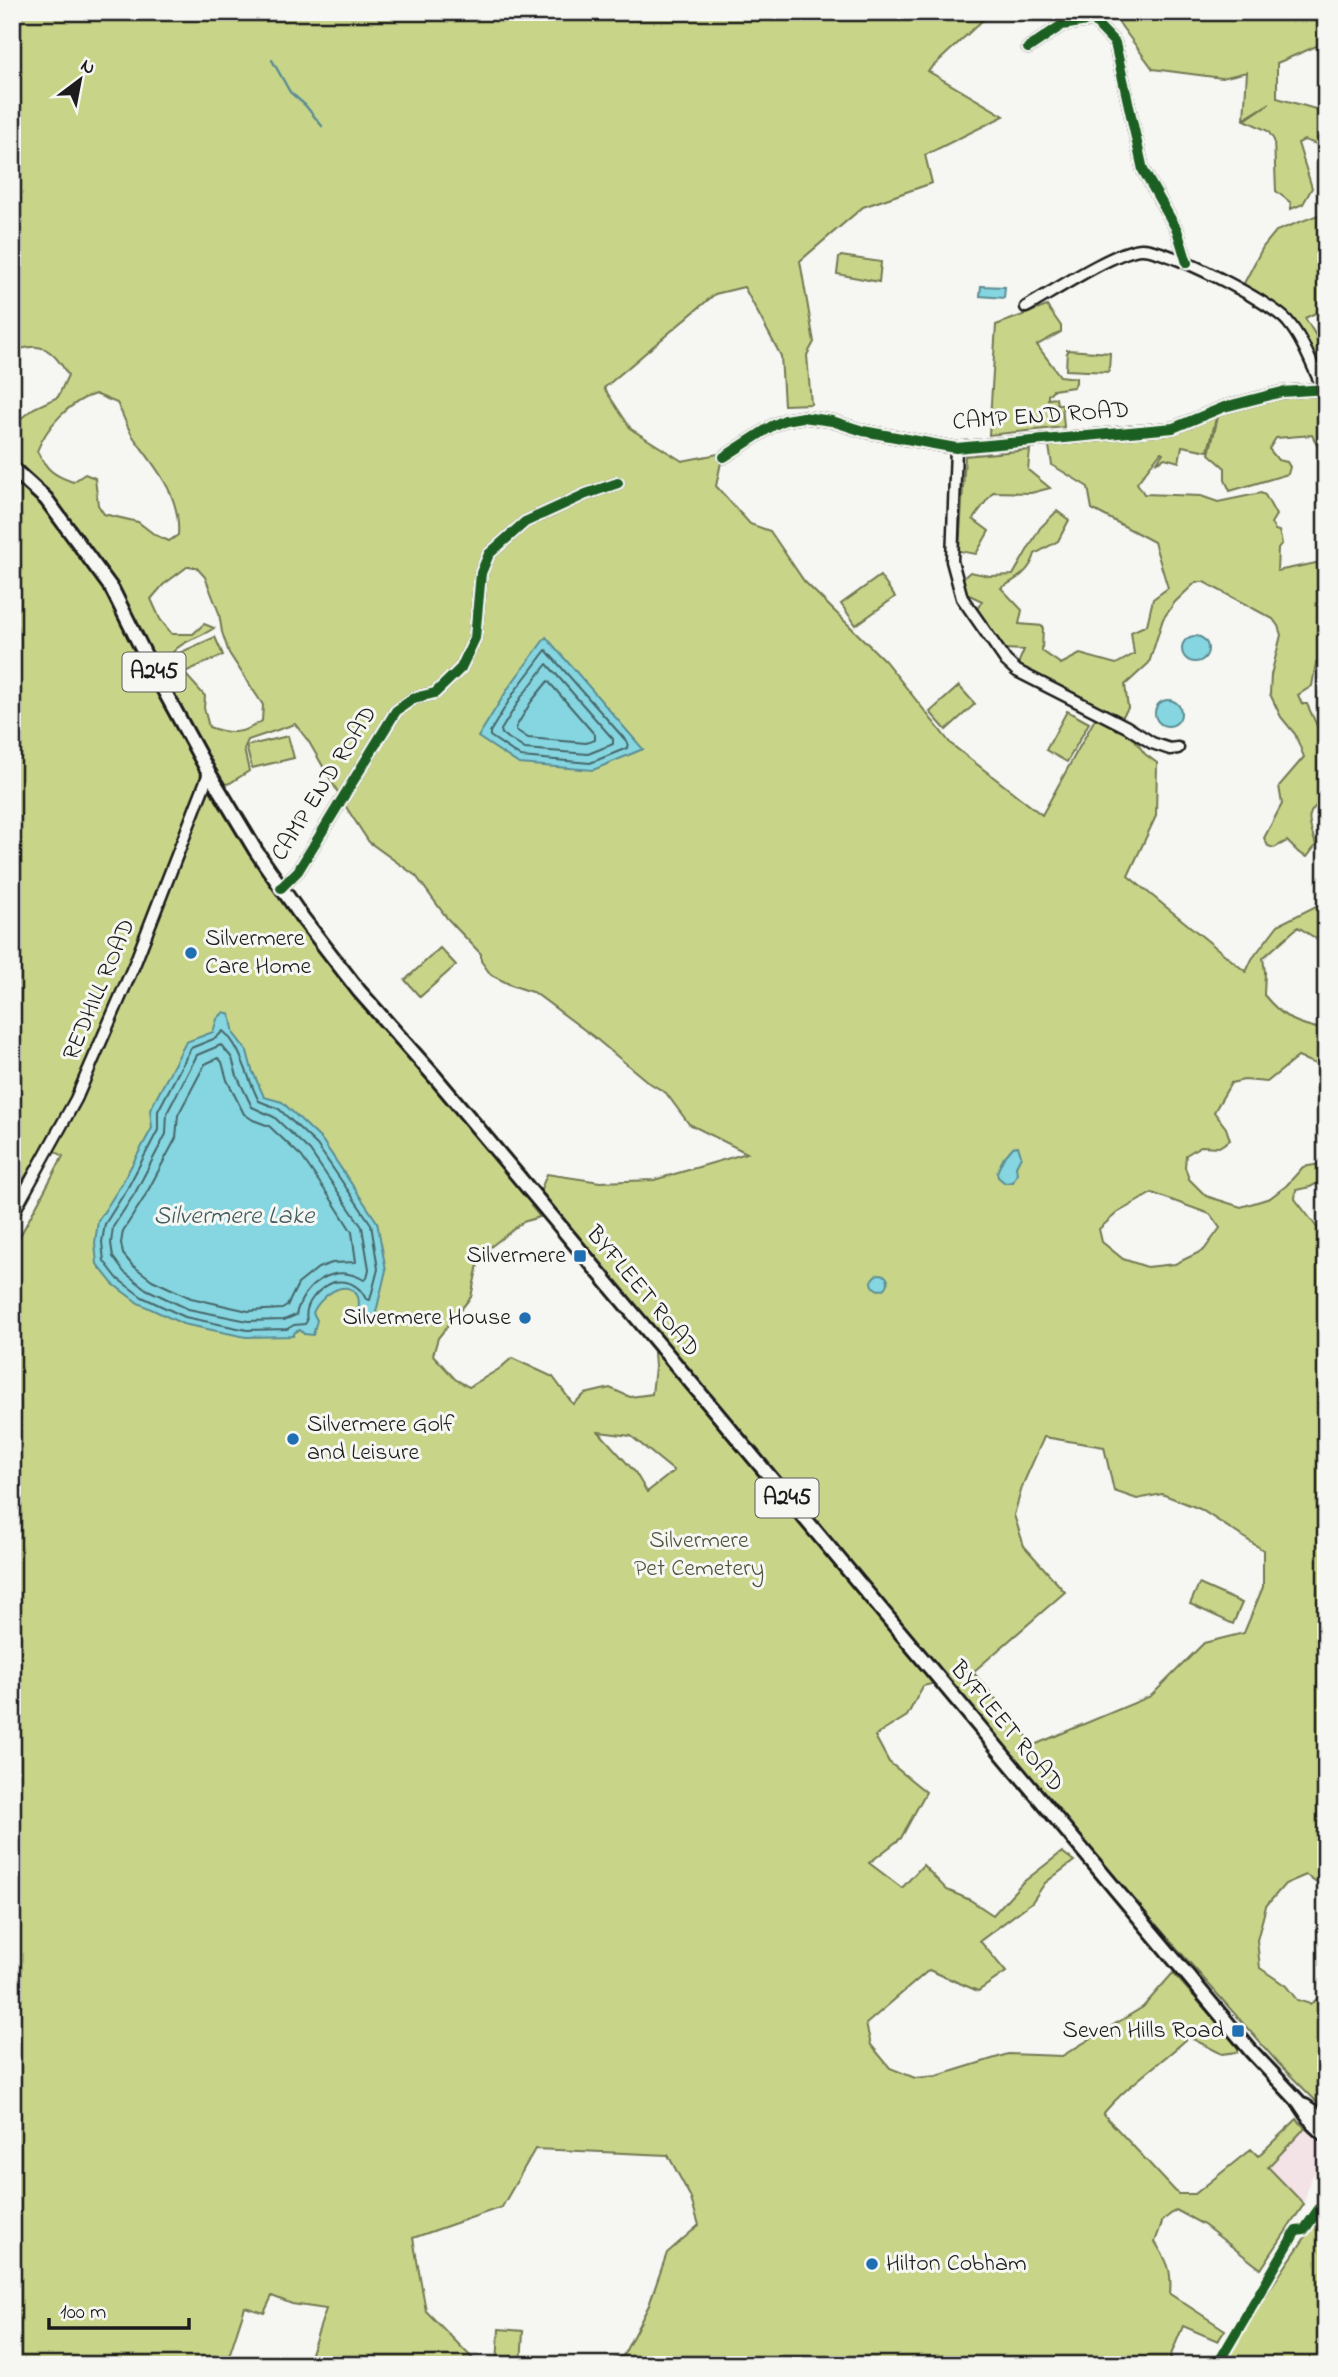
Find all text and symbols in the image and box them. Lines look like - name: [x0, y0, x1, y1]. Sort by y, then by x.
- north arrow: [46, 46, 116, 116]
- text: N: [75, 53, 100, 83]
- street label: CAMP END ROAD: [951, 393, 1131, 441]
- road number: A245: [122, 652, 186, 692]
- street label: CAMP END ROAD: [263, 700, 387, 868]
- street label: REDHILL ROAD: [54, 914, 146, 1066]
- place label: Silvermere Care Home: [205, 922, 311, 985]
- marker: Silvermere Care Home: [183, 945, 199, 961]
- water label: Silvermere Lake: [154, 1198, 316, 1236]
- street label: BYFLEET ROAD: [576, 1218, 708, 1365]
- place label: Silvermere: [466, 1239, 566, 1274]
- marker: Silvermere: [572, 1248, 588, 1264]
- place label: Silvermere House: [342, 1301, 511, 1336]
- marker: Silvermere House: [517, 1310, 533, 1326]
- place label: Silvermere Golf and Leisure: [307, 1408, 455, 1471]
- marker: Silvermere Golf and Leisure: [285, 1431, 301, 1447]
- road number: A245: [756, 1478, 818, 1518]
- park label: Silvermere Pet Cemetery: [634, 1524, 764, 1588]
- street label: BYFLEET ROAD: [940, 1653, 1072, 1800]
- place label: Seven Hills Road: [1063, 2014, 1224, 2049]
- marker: Seven Hills Road: [1230, 2023, 1246, 2039]
- place label: Hilton Cobham: [886, 2247, 1027, 2282]
- marker: Hilton Cobham: [864, 2256, 880, 2272]
- scale bar: [49, 2286, 189, 2330]
- text: 100 m: [60, 2298, 106, 2328]

